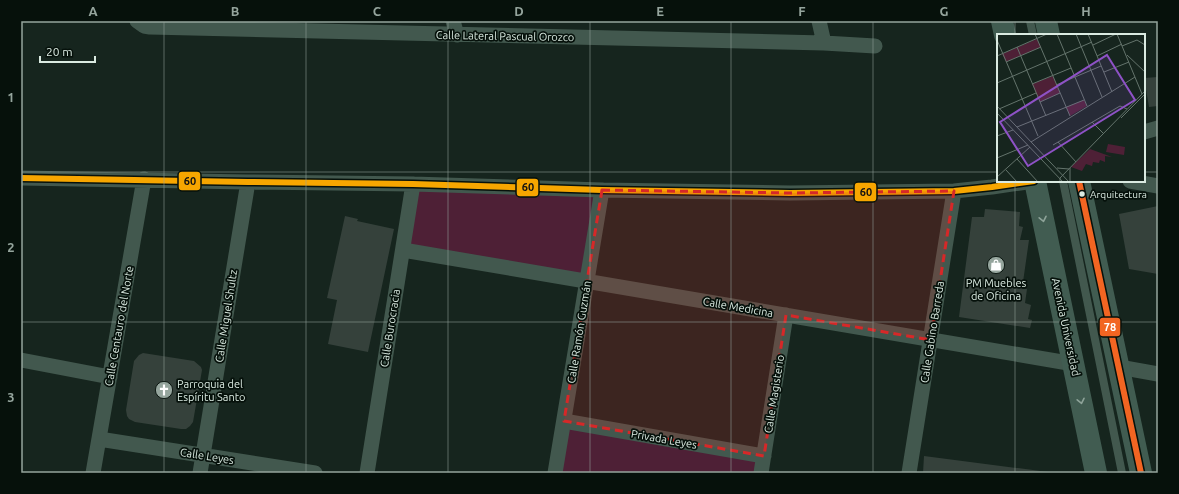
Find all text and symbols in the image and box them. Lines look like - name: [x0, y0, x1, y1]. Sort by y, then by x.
- text: A: [88, 4, 98, 18]
- text: B: [231, 4, 240, 18]
- text: C: [373, 4, 382, 18]
- text: D: [514, 4, 524, 18]
- text: E: [656, 4, 664, 18]
- text: F: [798, 4, 806, 18]
- text: G: [940, 4, 949, 18]
- text: H: [1081, 4, 1091, 18]
- street label: Calle Lateral Pascual Orozco: [436, 29, 574, 43]
- inset map: [997, 34, 1145, 182]
- scale bar: [40, 38, 95, 64]
- text: 20 m: [46, 45, 73, 58]
- text: 1: [7, 90, 15, 104]
- line badge: 60: [178, 171, 201, 191]
- text: 60: [184, 175, 196, 187]
- line badge: 60: [516, 178, 539, 197]
- text: 60: [522, 181, 534, 193]
- line badge: 60: [854, 182, 877, 202]
- text: 60: [860, 186, 872, 198]
- marker: Arquitectura: [1077, 189, 1087, 199]
- place label: Arquitectura: [1090, 189, 1147, 200]
- one-way arrow: [1038, 216, 1046, 222]
- text: 2: [7, 240, 15, 254]
- shop icon: PM Muebles de Oficina: [986, 255, 1006, 275]
- street label: Calle Centauro del Norte: [103, 265, 135, 387]
- street label: Calle Miguel Shultz: [213, 269, 239, 363]
- place label: PM Muebles de Oficina: [966, 277, 1027, 302]
- street label: Avenida Universidad: [1050, 277, 1082, 377]
- street label: Calle Ramón Guzmán: [565, 280, 593, 384]
- street label: Calle Gabino Barreda: [918, 280, 946, 384]
- street label: Calle Burocracia: [378, 288, 402, 368]
- street label: Calle Medicina: [702, 295, 774, 319]
- line badge: 78: [1099, 317, 1121, 337]
- text: 78: [1104, 321, 1116, 333]
- street label: Calle Magisterio: [762, 354, 786, 434]
- place label: Parroquia del Espíritu Santo: [177, 378, 245, 403]
- church icon: Parroquia del Espíritu Santo: [154, 380, 174, 400]
- text: 3: [7, 390, 15, 404]
- one-way arrow: [1077, 398, 1085, 404]
- street label: Privada Leyes: [630, 427, 698, 451]
- street label: Calle Leyes: [179, 446, 235, 466]

